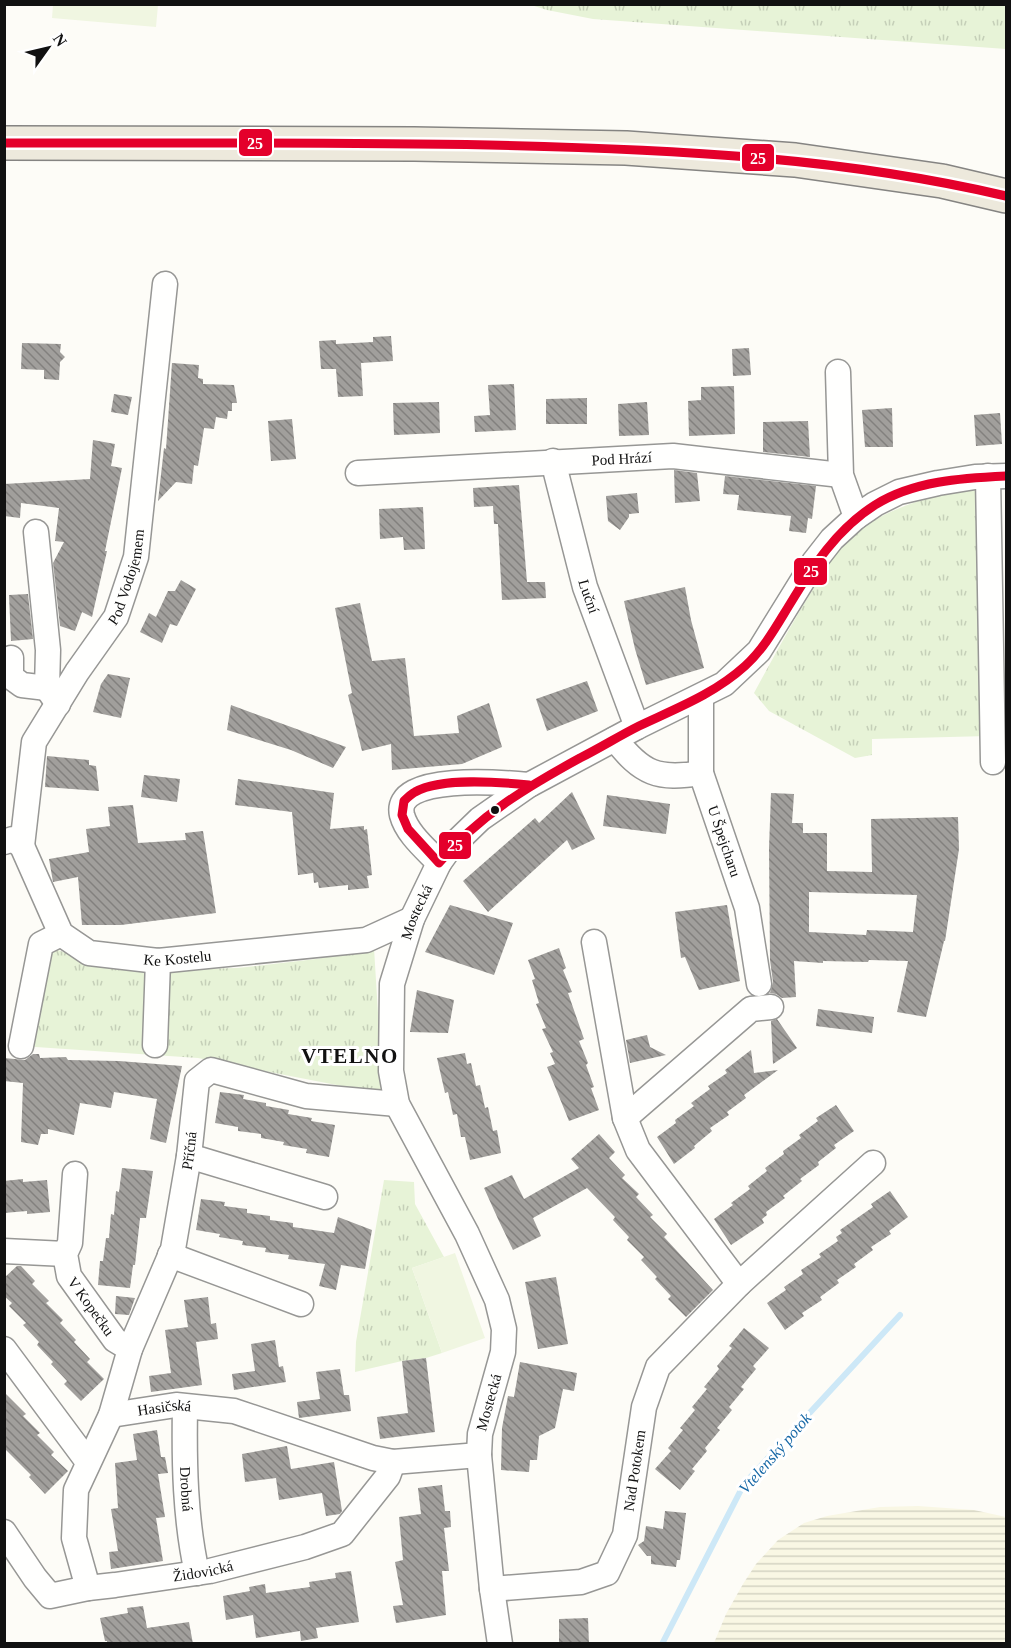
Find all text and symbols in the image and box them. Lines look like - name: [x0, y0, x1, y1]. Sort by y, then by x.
- north arrow: [18, 18, 78, 78]
- text: N: [50, 30, 71, 50]
- line badge: 25: [238, 128, 273, 157]
- text: 25: [247, 135, 263, 152]
- line badge: 25: [741, 143, 775, 172]
- text: 25: [750, 150, 766, 167]
- street label: Pod Hrází: [591, 449, 652, 468]
- street label: Pod Vodojemem: [105, 528, 147, 628]
- line badge: 25: [793, 557, 828, 586]
- text: 25: [803, 563, 819, 580]
- street label: Luční: [575, 578, 602, 616]
- street label: U Špejcharu: [705, 803, 744, 880]
- unlabelled marker: [489, 804, 501, 816]
- line badge: 25: [438, 831, 472, 860]
- text: 25: [447, 837, 463, 854]
- street label: Mostecká: [398, 882, 436, 942]
- street label: Ke Kostelu: [143, 948, 213, 969]
- district label: VTELNO: [301, 1044, 399, 1068]
- street label: Příčná: [179, 1130, 200, 1171]
- street label: V Kopečku: [64, 1274, 118, 1339]
- street label: Mostecká: [473, 1372, 505, 1433]
- street label: Hasičská: [136, 1397, 192, 1419]
- water label: Vtelenský potok: [736, 1409, 816, 1497]
- street label: Nad Potokem: [621, 1428, 649, 1512]
- street label: Drobná: [177, 1466, 196, 1512]
- street label: Židovická: [172, 1557, 235, 1584]

